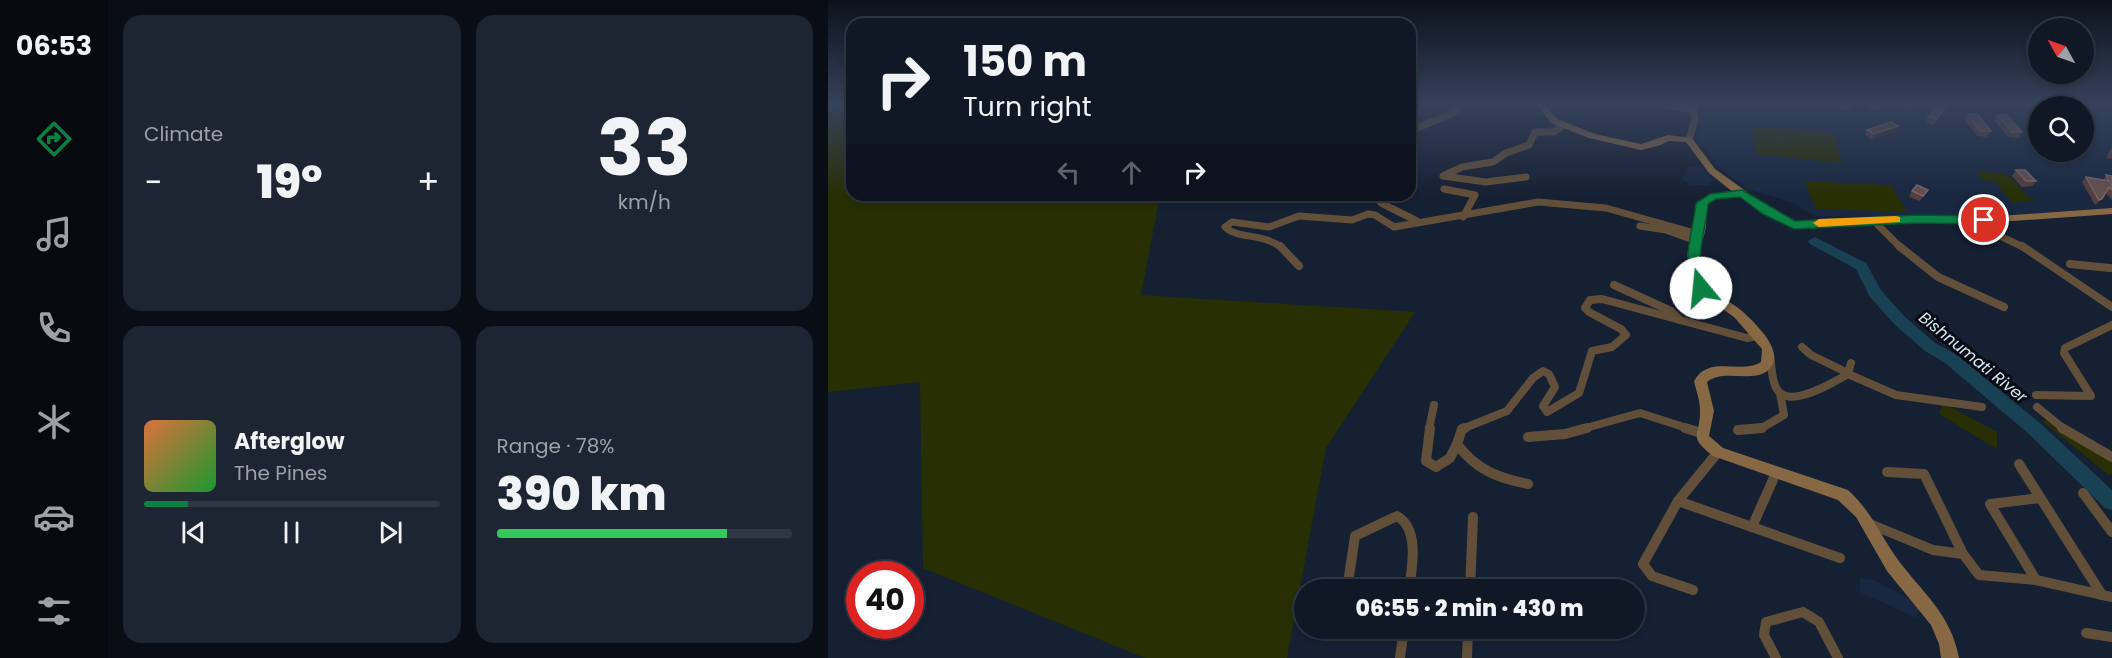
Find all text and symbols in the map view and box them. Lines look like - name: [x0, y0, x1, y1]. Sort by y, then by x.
- north arrow: [2028, 18, 2094, 84]
- map controls: [2028, 18, 2094, 162]
- text: 06:53: [16, 27, 92, 64]
- text: 150 m: [963, 32, 1087, 91]
- icon: right: [864, 42, 942, 120]
- text: Turn right: [963, 88, 1092, 125]
- text: 33: [597, 93, 691, 202]
- button: search: [2028, 96, 2094, 162]
- icon: directions: [33, 118, 75, 160]
- text: Climate: [144, 120, 223, 148]
- text: 19°: [256, 151, 323, 214]
- icon: left: [1052, 156, 1085, 189]
- icon: ahead: [1115, 156, 1148, 189]
- icon: right: [1178, 156, 1211, 189]
- text: −: [144, 159, 162, 206]
- text: +: [417, 159, 440, 206]
- text: km/h: [618, 188, 671, 216]
- pin: [1958, 194, 2009, 245]
- icon: arrive: [1967, 203, 2000, 236]
- icon: music: [33, 213, 75, 255]
- position arrow: [1669, 256, 1733, 320]
- water label: Bishnumati River: [1914, 306, 2033, 408]
- icon: phone: [33, 307, 75, 349]
- icon: climate: [33, 401, 75, 443]
- text: Afterglow: [234, 426, 345, 457]
- text: Range · 78%: [497, 432, 615, 460]
- text: The Pines: [234, 459, 328, 487]
- text: 390 km: [497, 463, 667, 526]
- icon: car: [33, 496, 75, 538]
- icon: previous: [177, 516, 210, 549]
- icon: pause: [275, 516, 308, 549]
- icon: next: [374, 516, 407, 549]
- speed limit sign: 40: [846, 561, 924, 639]
- icon: filters: [33, 590, 75, 632]
- text: 06:55 · 2 min · 430 m: [1356, 593, 1583, 624]

